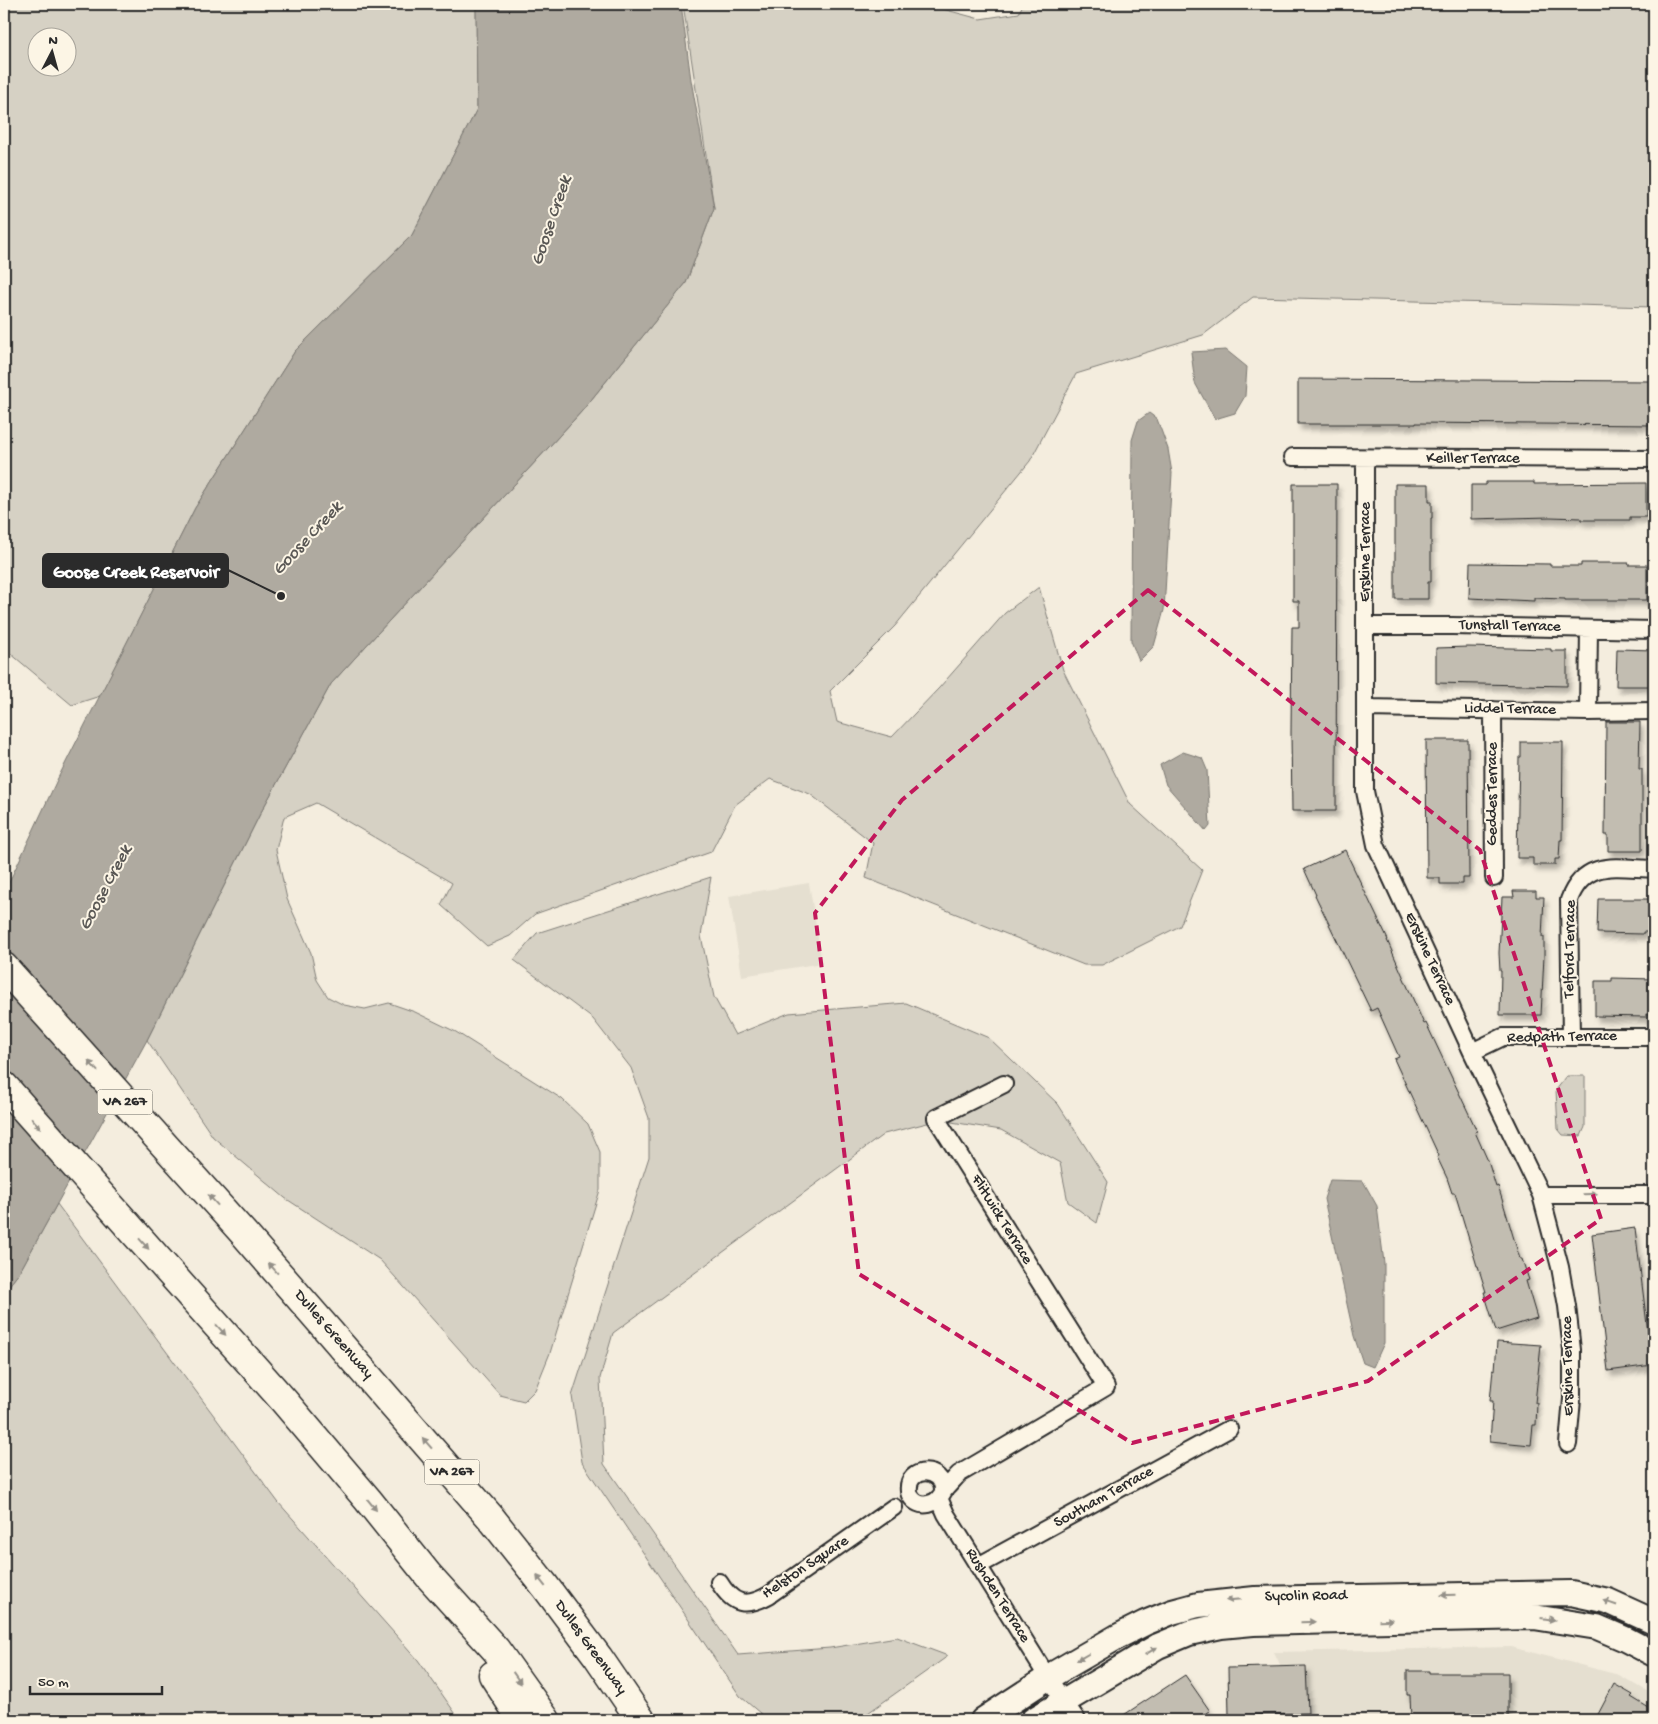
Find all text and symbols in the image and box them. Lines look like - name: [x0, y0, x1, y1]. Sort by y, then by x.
- north arrow: [28, 28, 78, 78]
- text: N: [48, 33, 59, 50]
- water label: Goose Creek: [527, 172, 578, 268]
- street label: Keiller Terrace: [1426, 450, 1521, 469]
- water label: Goose Creek: [269, 496, 349, 580]
- street label: Erskine Terrace: [1357, 501, 1376, 602]
- callout: Goose Creek Reservoir: [43, 554, 228, 587]
- text: Goose Creek Reservoir: [53, 563, 222, 584]
- street label: Tunstall Terrace: [1458, 617, 1562, 637]
- street label: Liddel Terrace: [1464, 700, 1557, 720]
- street label: Geddes Terrace: [1484, 742, 1503, 846]
- water label: Goose Creek: [75, 840, 138, 934]
- street label: Telford Terrace: [1561, 899, 1581, 999]
- street label: Erskine Terrace: [1399, 910, 1459, 1009]
- street label: Redpath Terrace: [1507, 1028, 1618, 1048]
- one-way arrow: [87, 1061, 99, 1073]
- road number: VA 267: [98, 1090, 152, 1114]
- one-way arrow: [30, 1116, 42, 1128]
- street label: Flitwick Terrace: [965, 1171, 1037, 1269]
- one-way arrow: [1582, 1190, 1598, 1198]
- one-way arrow: [207, 1195, 219, 1207]
- one-way arrow: [139, 1237, 150, 1250]
- one-way arrow: [268, 1261, 279, 1274]
- street label: Dulles Greenway: [288, 1286, 377, 1384]
- street label: Erskine Terrace: [1559, 1315, 1579, 1416]
- one-way arrow: [215, 1324, 226, 1336]
- one-way arrow: [421, 1436, 432, 1449]
- road number: VA 267: [424, 1460, 480, 1484]
- street label: Southam Terrace: [1051, 1462, 1158, 1533]
- one-way arrow: [367, 1498, 378, 1511]
- street label: Helston Square: [759, 1532, 854, 1604]
- street label: Rushden Terrace: [960, 1545, 1034, 1647]
- one-way arrow: [536, 1575, 547, 1588]
- street label: Sycolin Road: [1265, 1587, 1349, 1607]
- one-way arrow: [1440, 1591, 1456, 1599]
- street label: Dulles Greenway: [549, 1596, 631, 1699]
- one-way arrow: [1225, 1597, 1241, 1605]
- one-way arrow: [1602, 1599, 1617, 1606]
- one-way arrow: [1540, 1615, 1556, 1623]
- one-way arrow: [1378, 1616, 1394, 1624]
- one-way arrow: [1301, 1618, 1317, 1626]
- one-way arrow: [1144, 1646, 1157, 1655]
- one-way arrow: [1076, 1652, 1090, 1661]
- scale bar: [30, 1664, 162, 1696]
- one-way arrow: [512, 1672, 522, 1685]
- text: 50 m: [38, 1674, 69, 1692]

